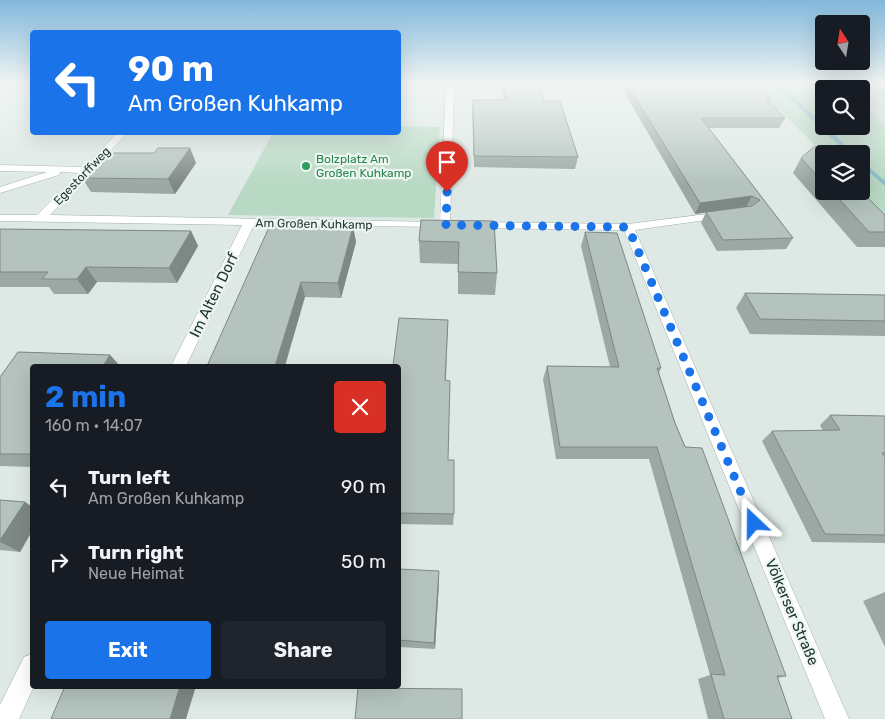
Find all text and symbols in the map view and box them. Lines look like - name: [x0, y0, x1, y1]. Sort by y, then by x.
- north arrow: [815, 15, 870, 70]
- map controls: [815, 15, 870, 200]
- text: 90 m: [128, 48, 214, 90]
- icon: left: [45, 50, 110, 115]
- button: search: [815, 80, 870, 135]
- text: Am Großen Kuhkamp: [128, 90, 343, 117]
- pin: [426, 141, 468, 192]
- street label: Egestorffweg: [51, 144, 113, 208]
- button: layers: [815, 145, 870, 200]
- icon: arrive: [433, 148, 461, 176]
- place label: Bolzplatz Am Großen Kuhkamp: [316, 152, 412, 180]
- marker: Bolzplatz Am Großen Kuhkamp: [300, 160, 312, 172]
- street label: Am Großen Kuhkamp: [255, 216, 373, 232]
- street label: Im Alten Dorf: [186, 250, 242, 340]
- text: 2 min: [45, 379, 126, 415]
- button: close: [334, 381, 386, 433]
- text: 160 m · 14:07: [45, 416, 142, 435]
- text: Turn left: [88, 466, 170, 489]
- icon: left: [45, 473, 73, 501]
- text: 90 m: [341, 475, 386, 498]
- text: Am Großen Kuhkamp: [88, 489, 244, 508]
- position arrow: [727, 496, 779, 548]
- text: Turn right: [88, 541, 183, 564]
- icon: right: [45, 548, 73, 576]
- text: 50 m: [341, 550, 386, 573]
- street label: Völkerser Straße: [761, 556, 823, 668]
- text: Neue Heimat: [88, 564, 184, 583]
- button: Exit: [45, 621, 211, 679]
- button: Share: [221, 621, 386, 679]

